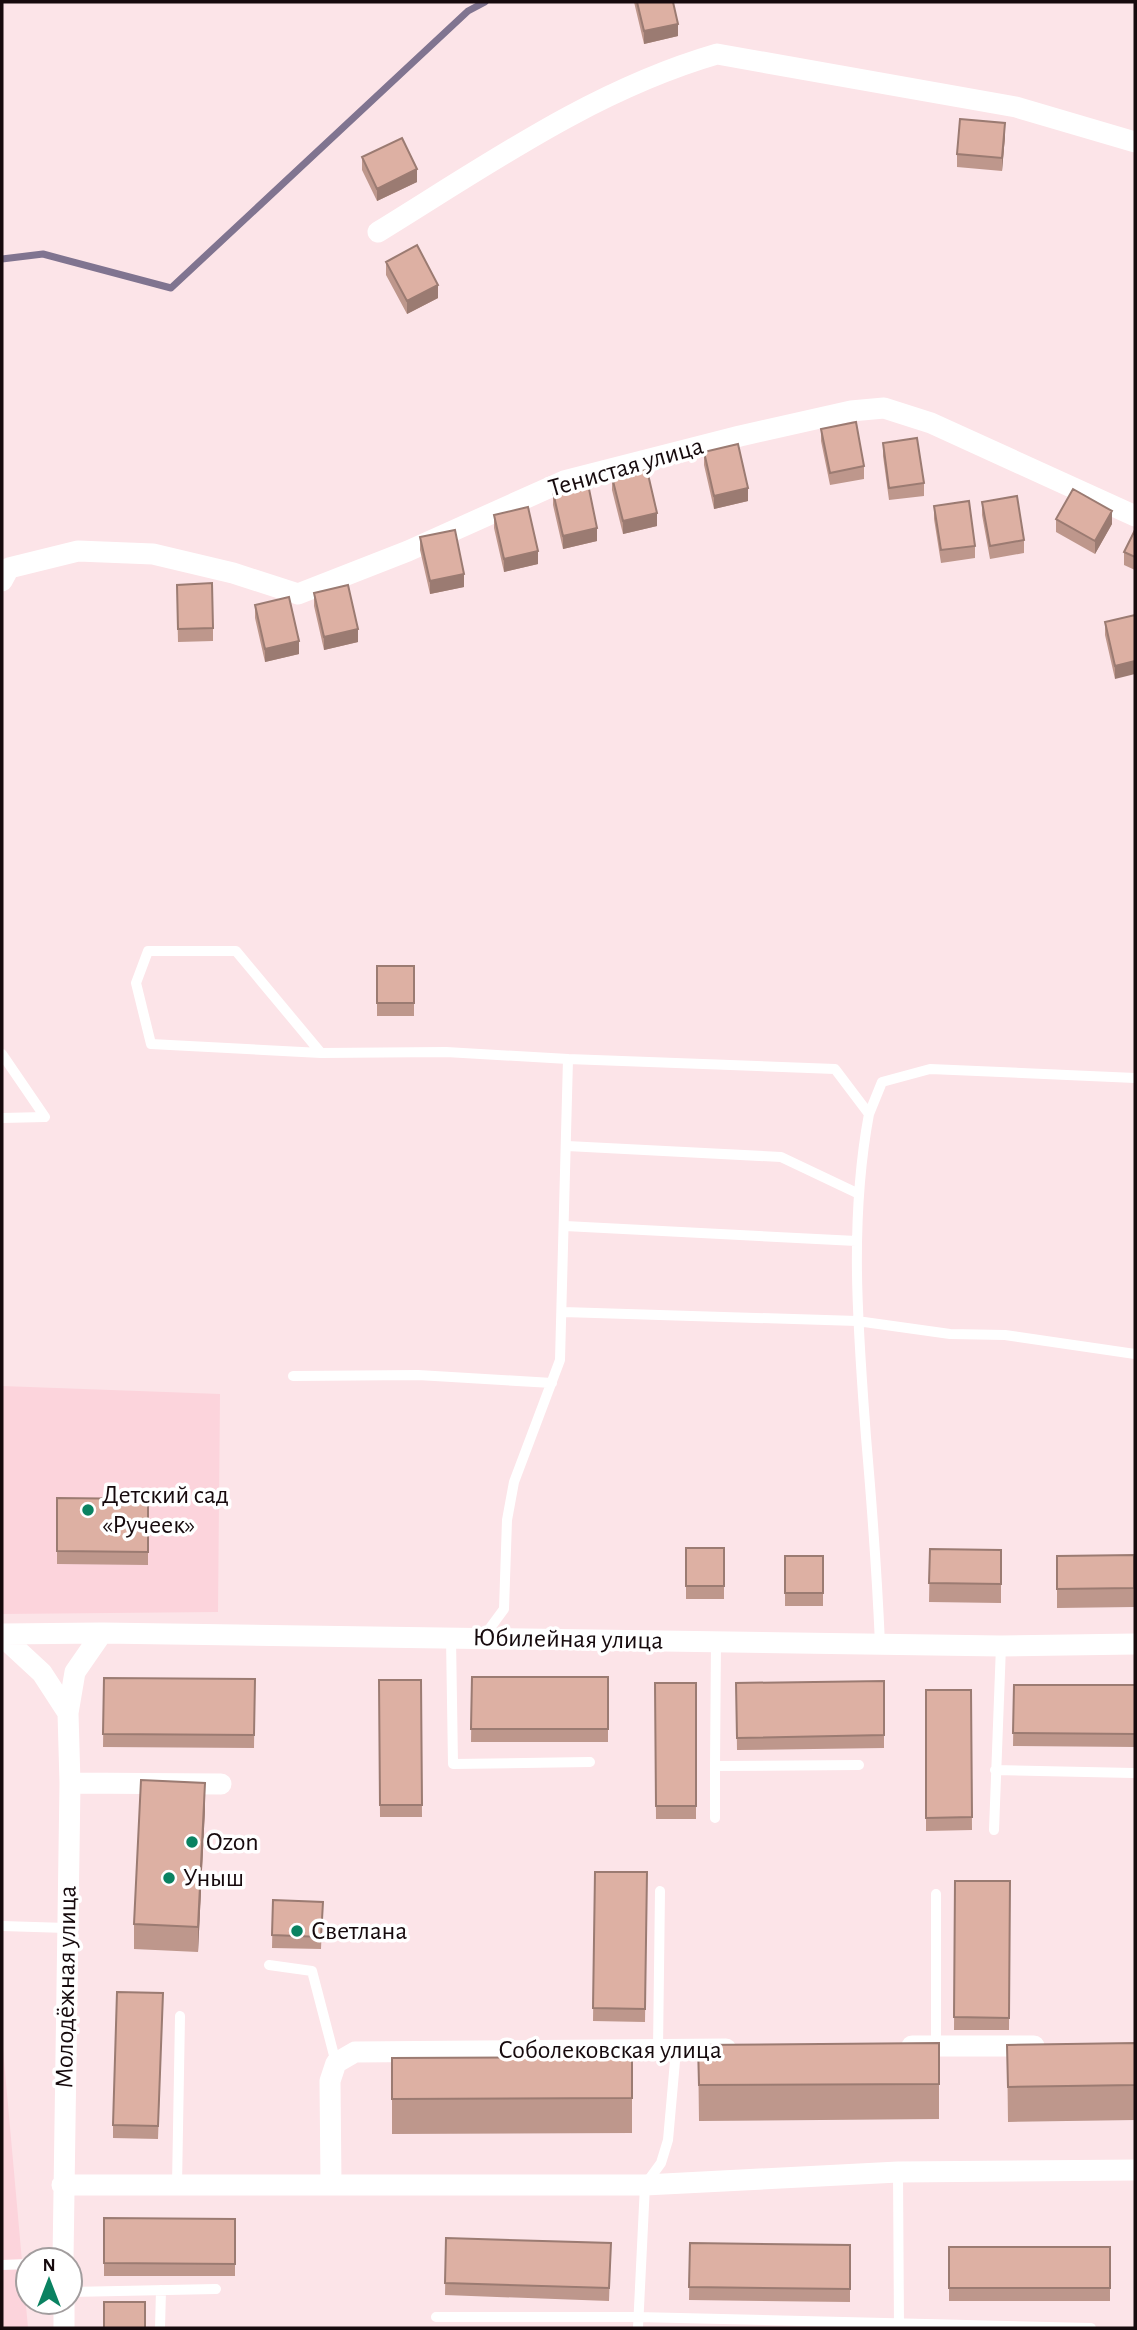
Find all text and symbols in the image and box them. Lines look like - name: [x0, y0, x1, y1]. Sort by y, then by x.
- street label: Тенистая улица: [546, 432, 706, 502]
- place label: Детский сад «Ручеек»: [102, 1482, 229, 1538]
- marker: Детский сад «Ручеек»: [80, 1502, 96, 1518]
- street label: Юбилейная улица: [472, 1624, 664, 1654]
- place label: Ozon: [206, 1829, 259, 1855]
- marker: Ozon: [184, 1834, 200, 1850]
- place label: Уныш: [183, 1865, 244, 1891]
- marker: Уныш: [161, 1870, 177, 1886]
- street label: Молодёжная улица: [51, 1885, 81, 2089]
- place label: Светлана: [311, 1918, 407, 1944]
- marker: Светлана: [289, 1923, 305, 1939]
- street label: Соболековская улица: [498, 2037, 722, 2063]
- north arrow: [14, 2246, 84, 2316]
- text: N: [42, 2256, 56, 2275]

